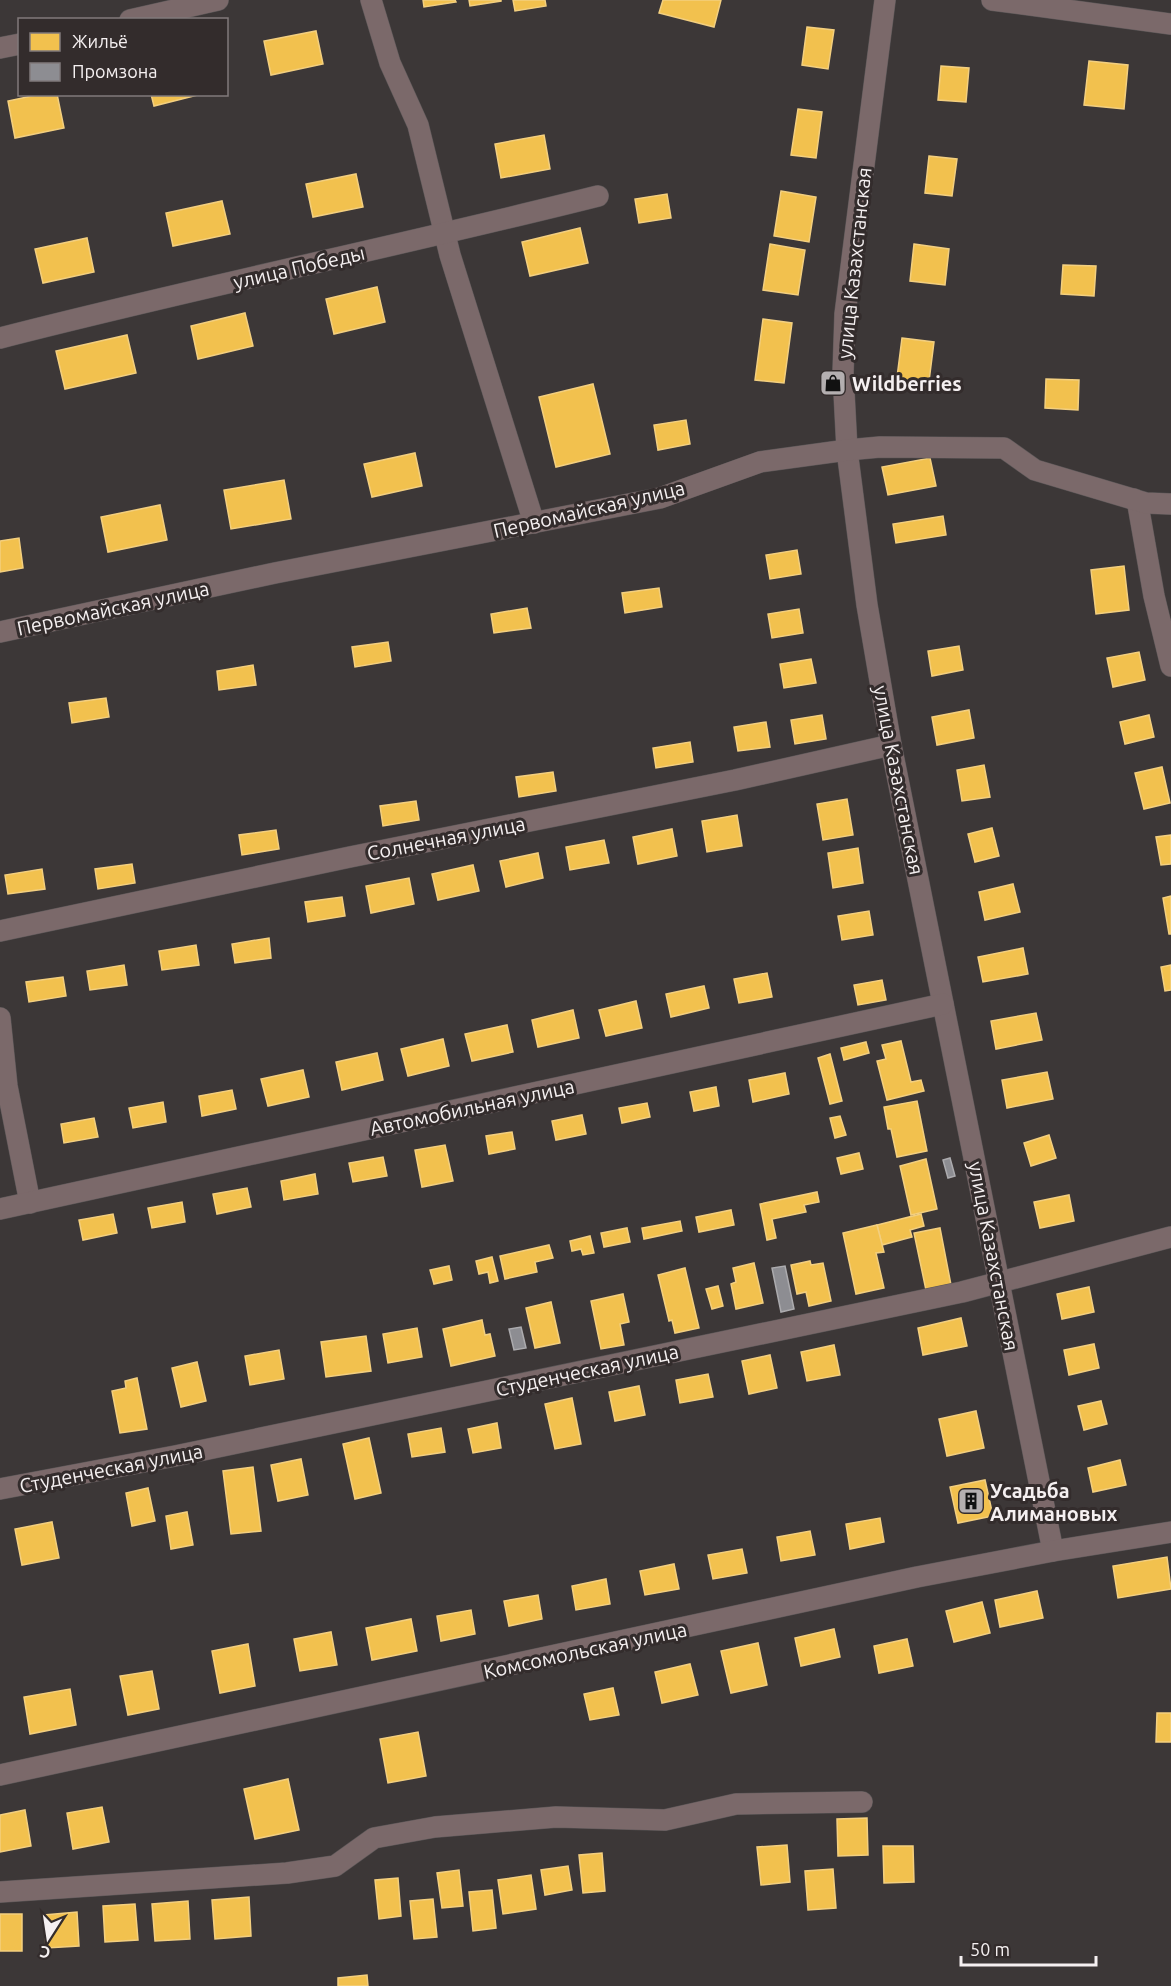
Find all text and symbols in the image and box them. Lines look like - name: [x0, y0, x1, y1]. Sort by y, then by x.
- legend: [18, 18, 228, 96]
- text: Жильё: [72, 31, 128, 51]
- text: Промзона: [72, 61, 157, 81]
- street label: улица Казахстанская: [832, 166, 876, 360]
- street label: улица Победы: [231, 241, 367, 293]
- shop icon: Wildberries: [818, 368, 848, 398]
- place label: Wildberries: [852, 372, 962, 395]
- street label: Первомайская улица: [491, 476, 687, 542]
- street label: Первомайская улица: [15, 576, 211, 640]
- street label: улица Казахстанская: [869, 683, 929, 877]
- street label: Солнечная улица: [365, 811, 527, 865]
- street label: Автомобильная улица: [368, 1074, 576, 1140]
- street label: улица Казахстанская: [964, 1159, 1024, 1353]
- street label: Студенческая улица: [493, 1339, 681, 1401]
- street label: Студенческая улица: [17, 1439, 205, 1497]
- place label: Усадьба Алимановых: [990, 1479, 1118, 1525]
- building icon: Усадьба Алимановых: [956, 1486, 986, 1516]
- street label: Комсомольская улица: [481, 1617, 689, 1683]
- north arrow: [18, 1908, 78, 1968]
- scale bar: [961, 1929, 1096, 1967]
- text: 50 m: [970, 1939, 1010, 1959]
- text: С: [38, 1943, 52, 1963]

